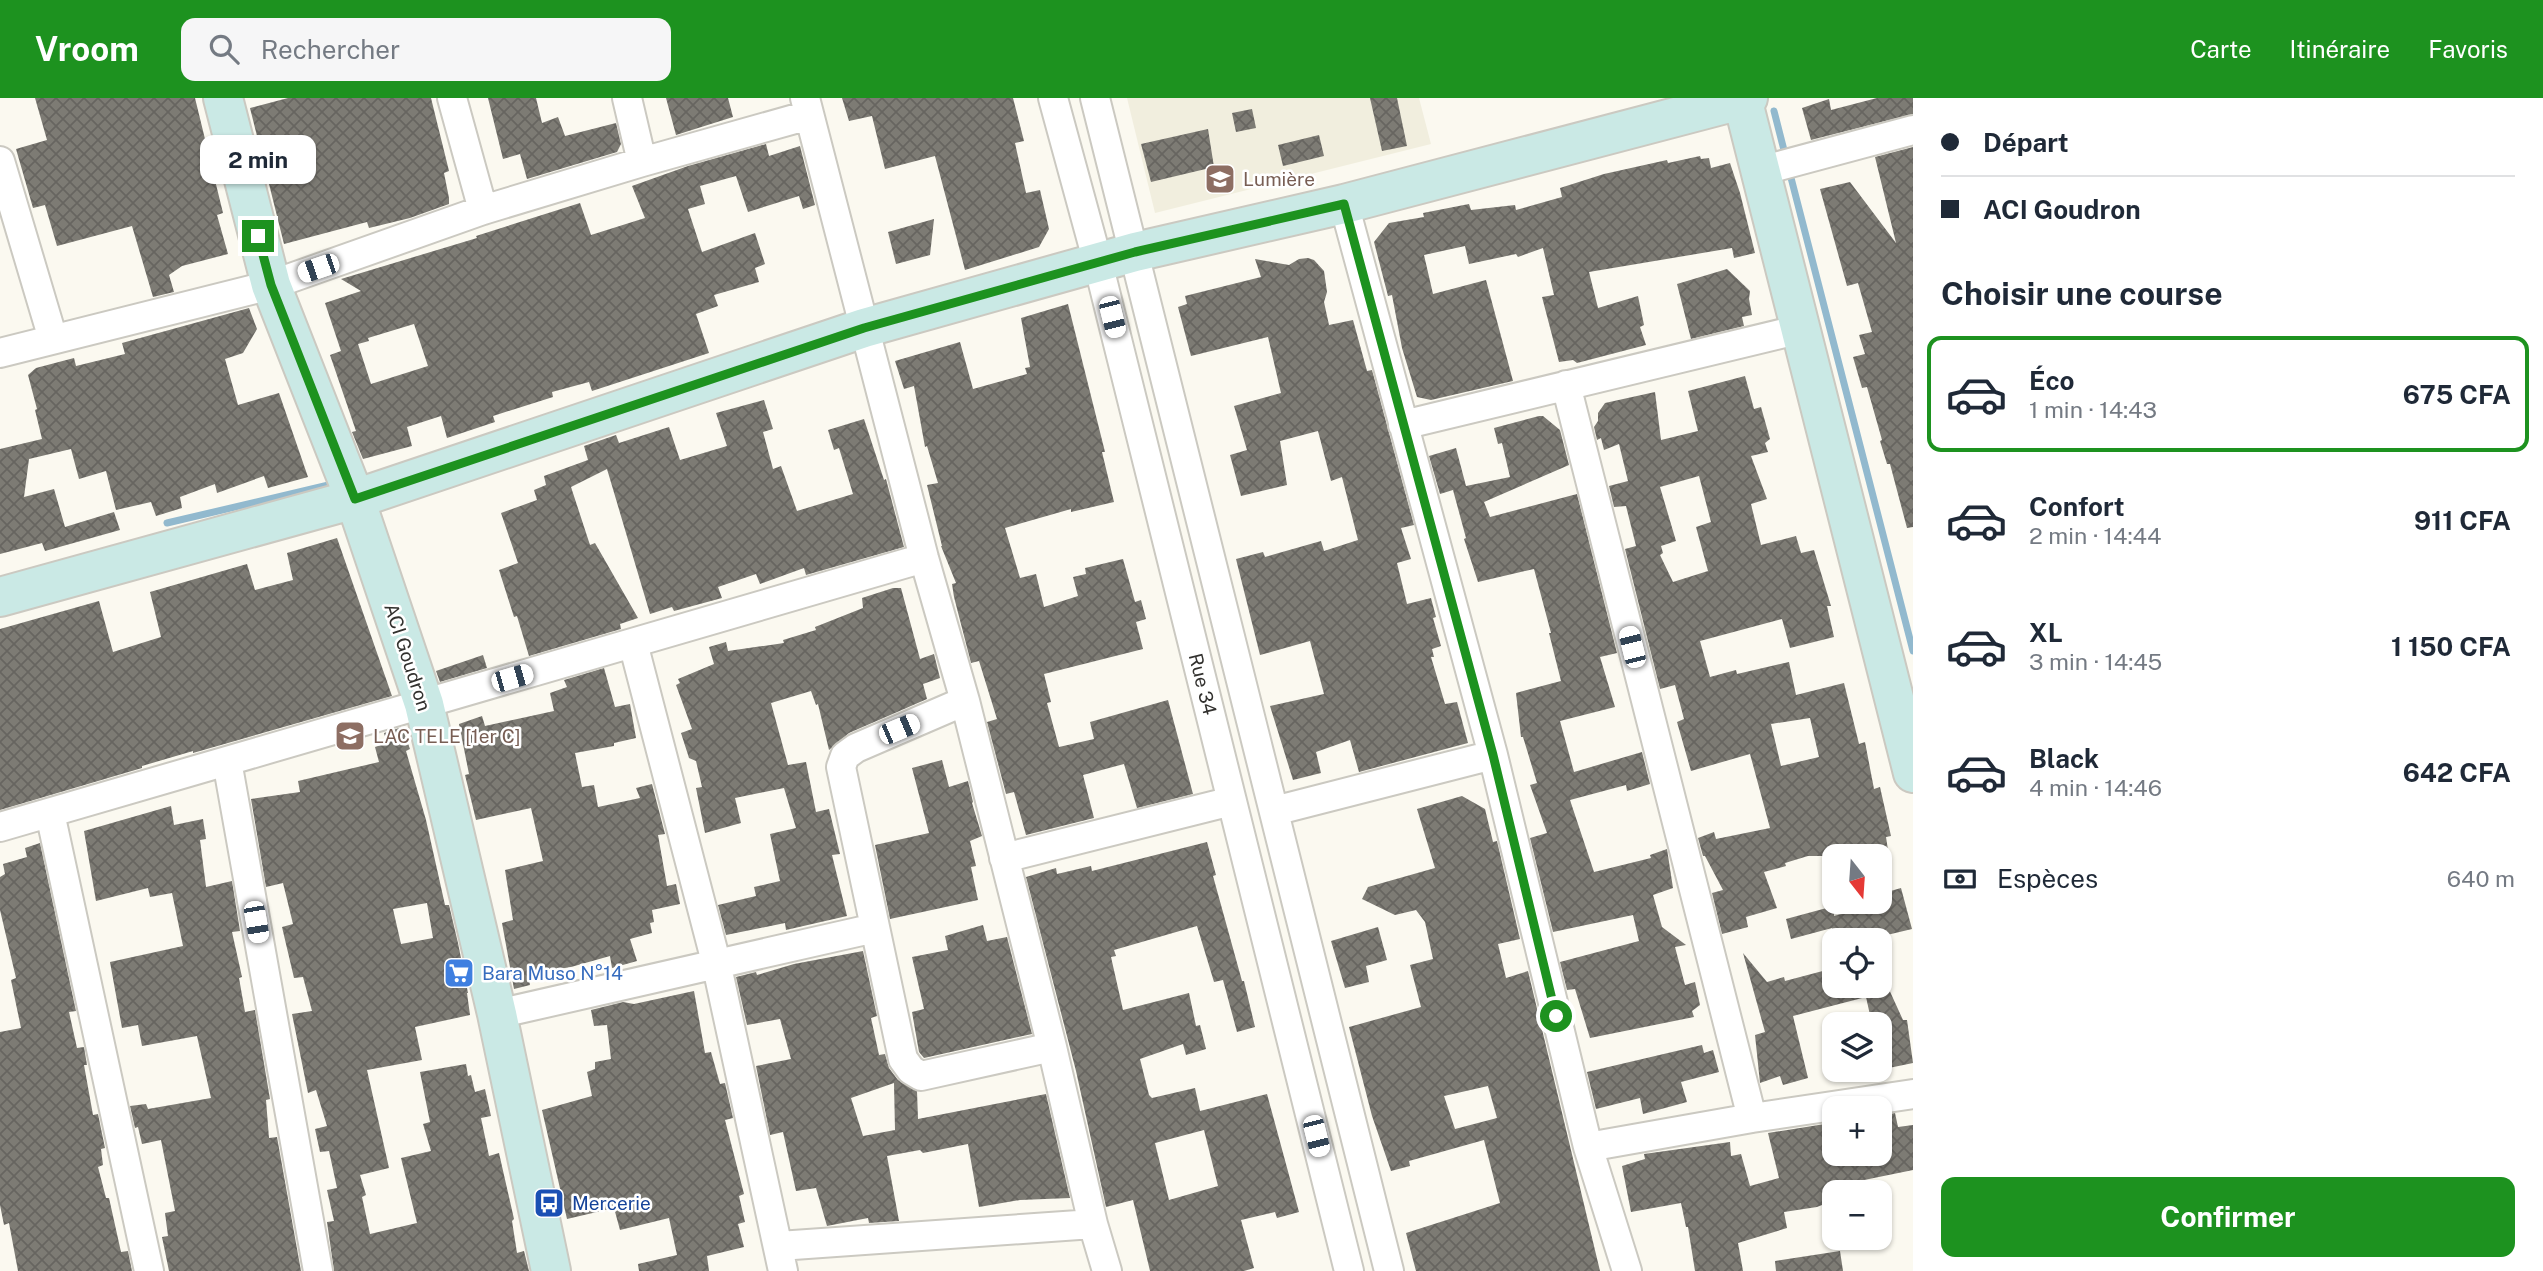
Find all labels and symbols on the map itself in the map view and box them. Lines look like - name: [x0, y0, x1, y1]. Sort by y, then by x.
- callout: 2 min: [200, 135, 316, 184]
- school or university icon: Lumière: [1203, 162, 1237, 196]
- place label: Lumière: [1243, 168, 1315, 190]
- route end: [242, 220, 274, 252]
- car: [295, 251, 342, 285]
- car: [1097, 294, 1128, 340]
- street label: ACI Goudron: [380, 600, 436, 714]
- car: [1617, 624, 1648, 670]
- street label: Rue 34: [1185, 651, 1221, 717]
- car: [489, 662, 536, 694]
- car: [876, 711, 923, 747]
- school or university icon: LAC TELE [1er C]: [333, 719, 367, 753]
- place label: LAC TELE [1er C]: [373, 725, 521, 747]
- north arrow: [1822, 844, 1892, 914]
- car: [243, 899, 270, 945]
- supermarket icon: Bara Muso N°14: [442, 956, 476, 990]
- place label: Bara Muso N°14: [482, 962, 623, 984]
- route start: [1540, 1000, 1572, 1032]
- car: [1301, 1113, 1332, 1159]
- bus stop icon: Mercerie: [532, 1186, 566, 1220]
- place label: Mercerie: [572, 1192, 651, 1214]

